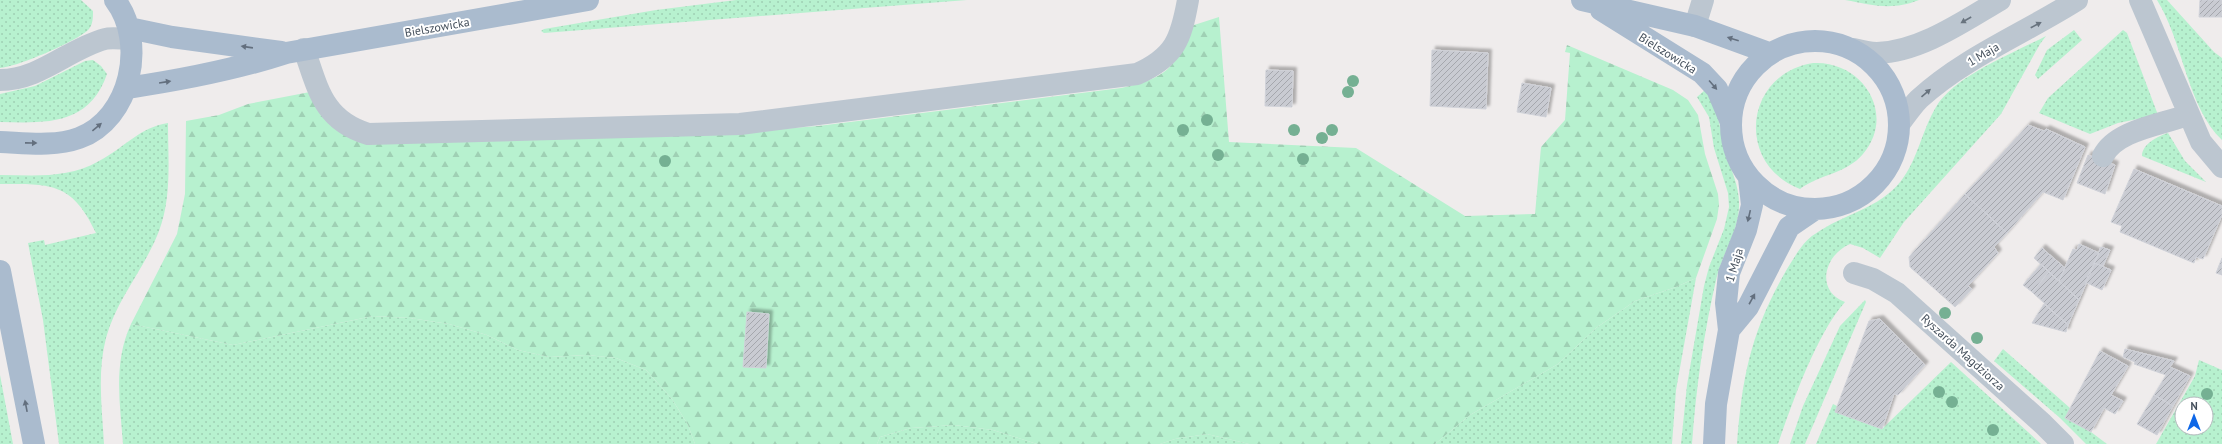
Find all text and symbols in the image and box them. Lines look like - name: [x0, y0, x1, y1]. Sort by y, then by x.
- street label: Bielszowicka: [403, 14, 471, 40]
- one-way arrow: [1960, 16, 1972, 23]
- one-way arrow: [2030, 22, 2042, 28]
- street label: Bielszowicka: [1636, 29, 1700, 77]
- one-way arrow: [1727, 36, 1739, 42]
- street label: 1 Maja: [1964, 39, 2002, 69]
- one-way arrow: [241, 44, 253, 50]
- one-way arrow: [159, 79, 171, 85]
- one-way arrow: [1708, 81, 1717, 90]
- one-way arrow: [1921, 89, 1931, 98]
- one-way arrow: [92, 122, 103, 131]
- one-way arrow: [25, 140, 38, 146]
- one-way arrow: [1746, 210, 1752, 223]
- street label: 1 Maja: [1722, 246, 1746, 284]
- one-way arrow: [1748, 293, 1755, 305]
- street label: Ryszarda Magdziorza: [1918, 311, 2008, 393]
- north arrow: [2174, 396, 2214, 436]
- text: N: [2190, 399, 2198, 413]
- one-way arrow: [23, 400, 29, 412]

